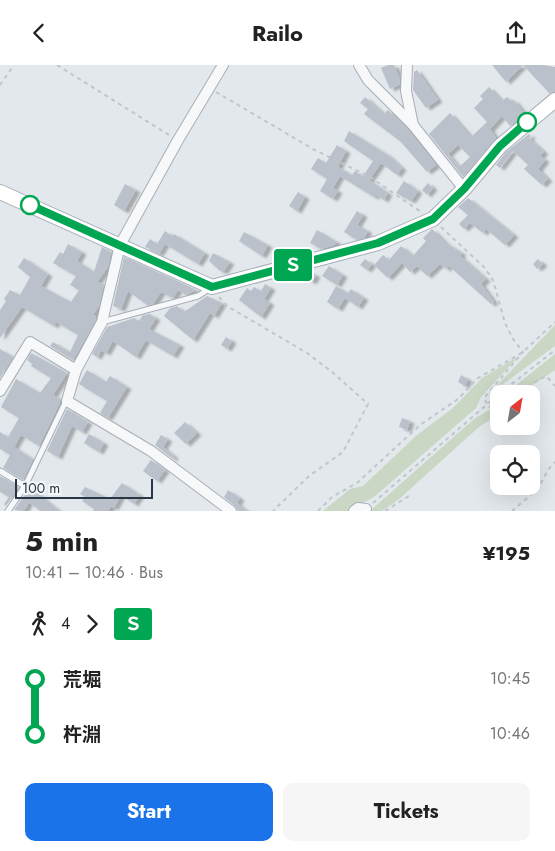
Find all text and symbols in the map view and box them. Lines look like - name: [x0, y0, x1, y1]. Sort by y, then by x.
- text: Railo: [252, 17, 303, 49]
- icon: back: [25, 19, 53, 47]
- icon: share: [502, 19, 530, 47]
- unlabelled marker: [517, 112, 537, 132]
- unlabelled marker: [20, 195, 40, 215]
- line badge: Ｓ: [277, 249, 309, 281]
- text: Ｓ: [284, 252, 302, 278]
- north arrow: [490, 385, 540, 435]
- map controls: [490, 385, 540, 495]
- button: locate: [490, 445, 540, 495]
- scale bar: [15, 476, 152, 499]
- text: 100 m: [22, 478, 60, 498]
- text: 5 min: [25, 521, 98, 562]
- text: ¥195: [483, 540, 530, 567]
- text: 10:41 – 10:46 · Bus: [25, 561, 163, 584]
- icon: walk: [25, 610, 53, 638]
- icon: forward: [78, 610, 106, 638]
- text: Ｓ: [124, 611, 142, 637]
- text: 4: [61, 612, 70, 635]
- text: 荒堀: [63, 666, 101, 693]
- text: 10:45: [490, 667, 530, 690]
- text: 杵淵: [63, 721, 101, 748]
- text: 10:46: [490, 722, 530, 745]
- button: Start: [25, 783, 273, 841]
- button: Tickets: [283, 783, 530, 841]

